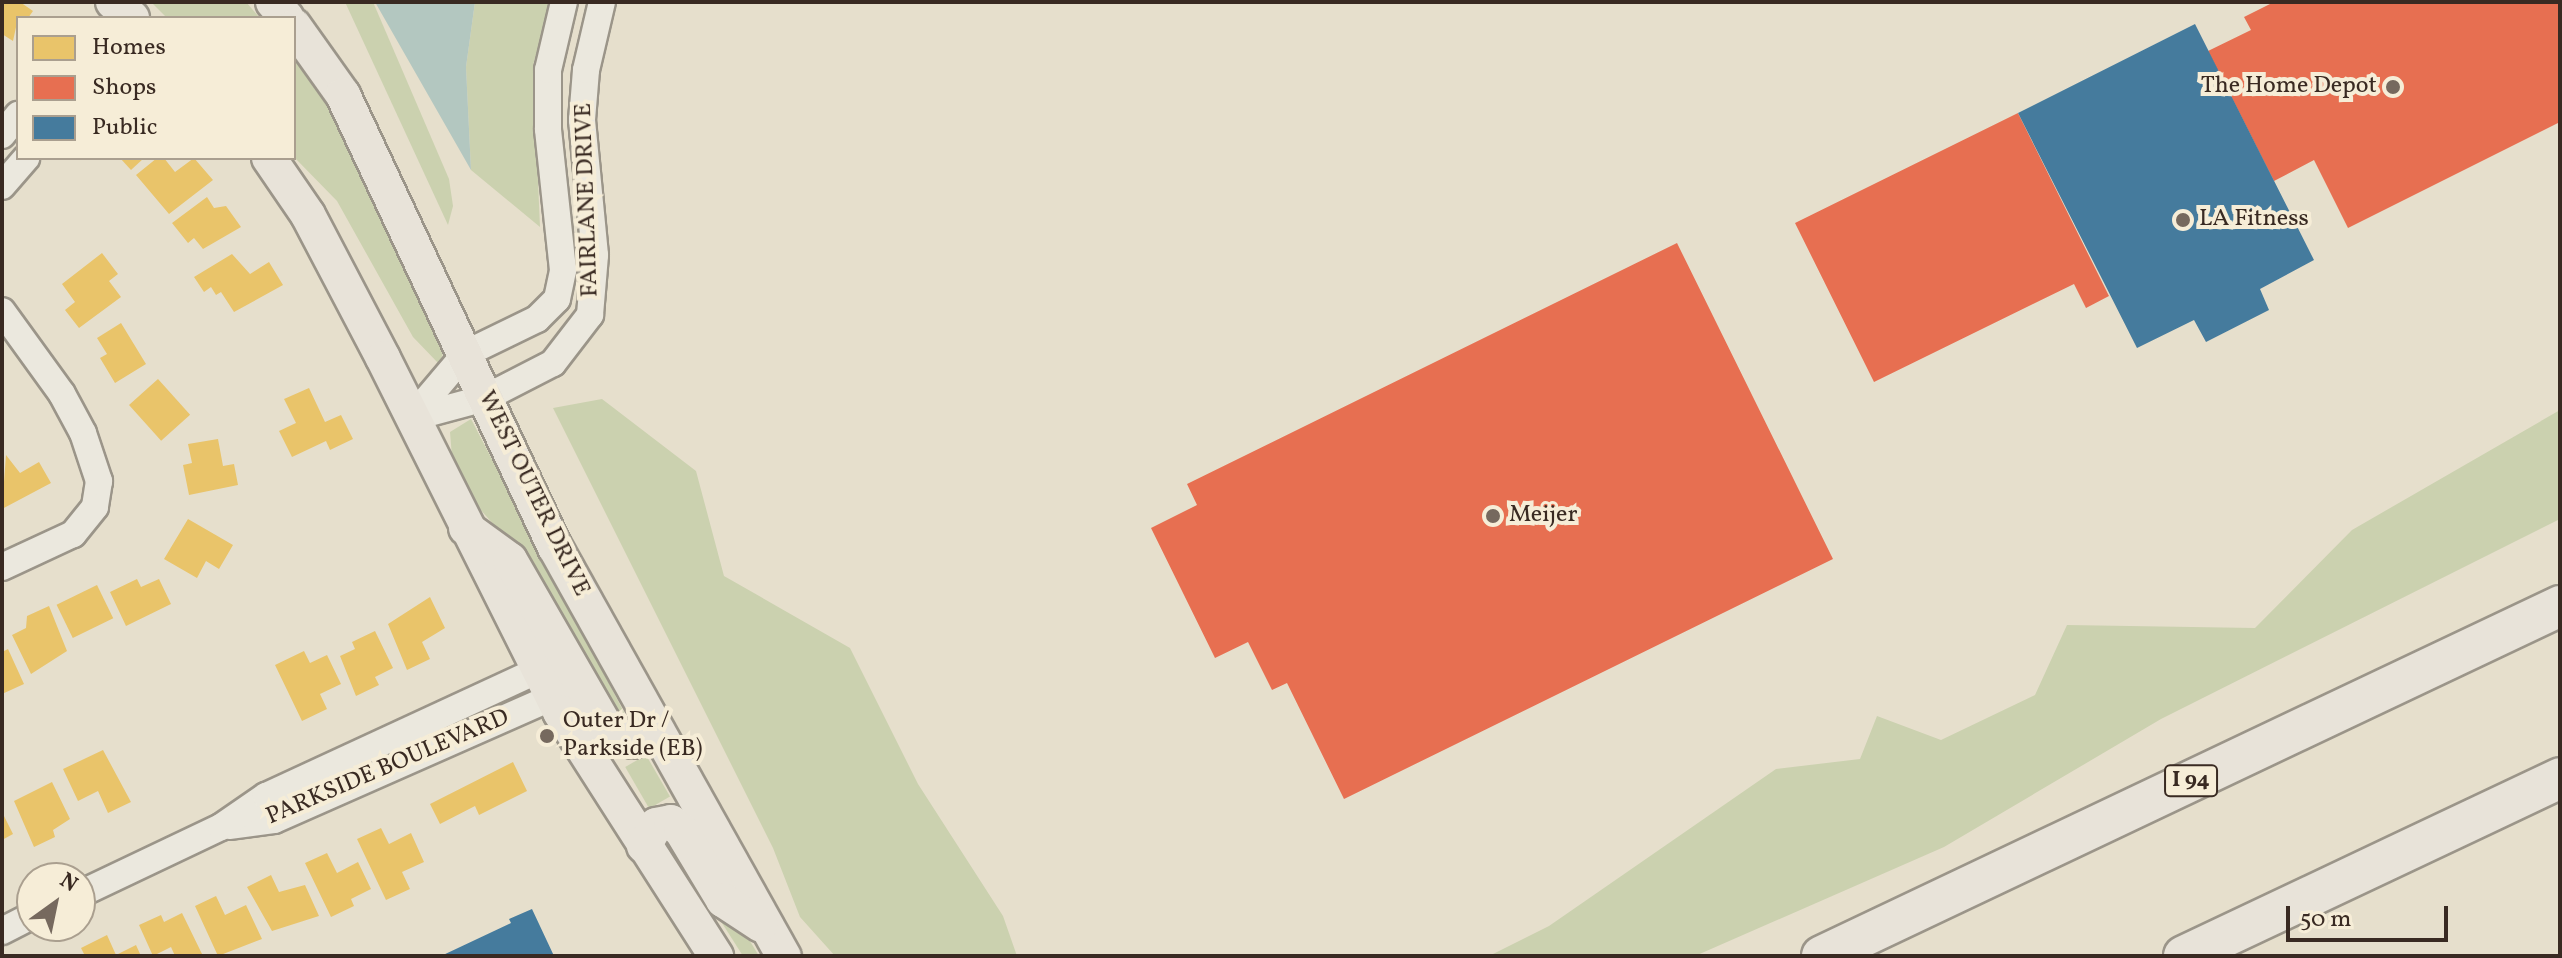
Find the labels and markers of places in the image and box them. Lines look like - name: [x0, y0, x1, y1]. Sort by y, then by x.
- place label: The Home Depot: [2201, 73, 2377, 101]
- marker: The Home Depot: [2384, 78, 2402, 96]
- place label: LA Fitness: [2199, 206, 2309, 234]
- marker: LA Fitness: [2174, 211, 2192, 229]
- place label: Meijer: [1509, 502, 1577, 530]
- marker: Meijer: [1484, 507, 1502, 525]
- place label: Outer Dr / Parkside (EB): [563, 708, 703, 764]
- marker: Outer Dr / Parkside (EB): [538, 727, 556, 745]

